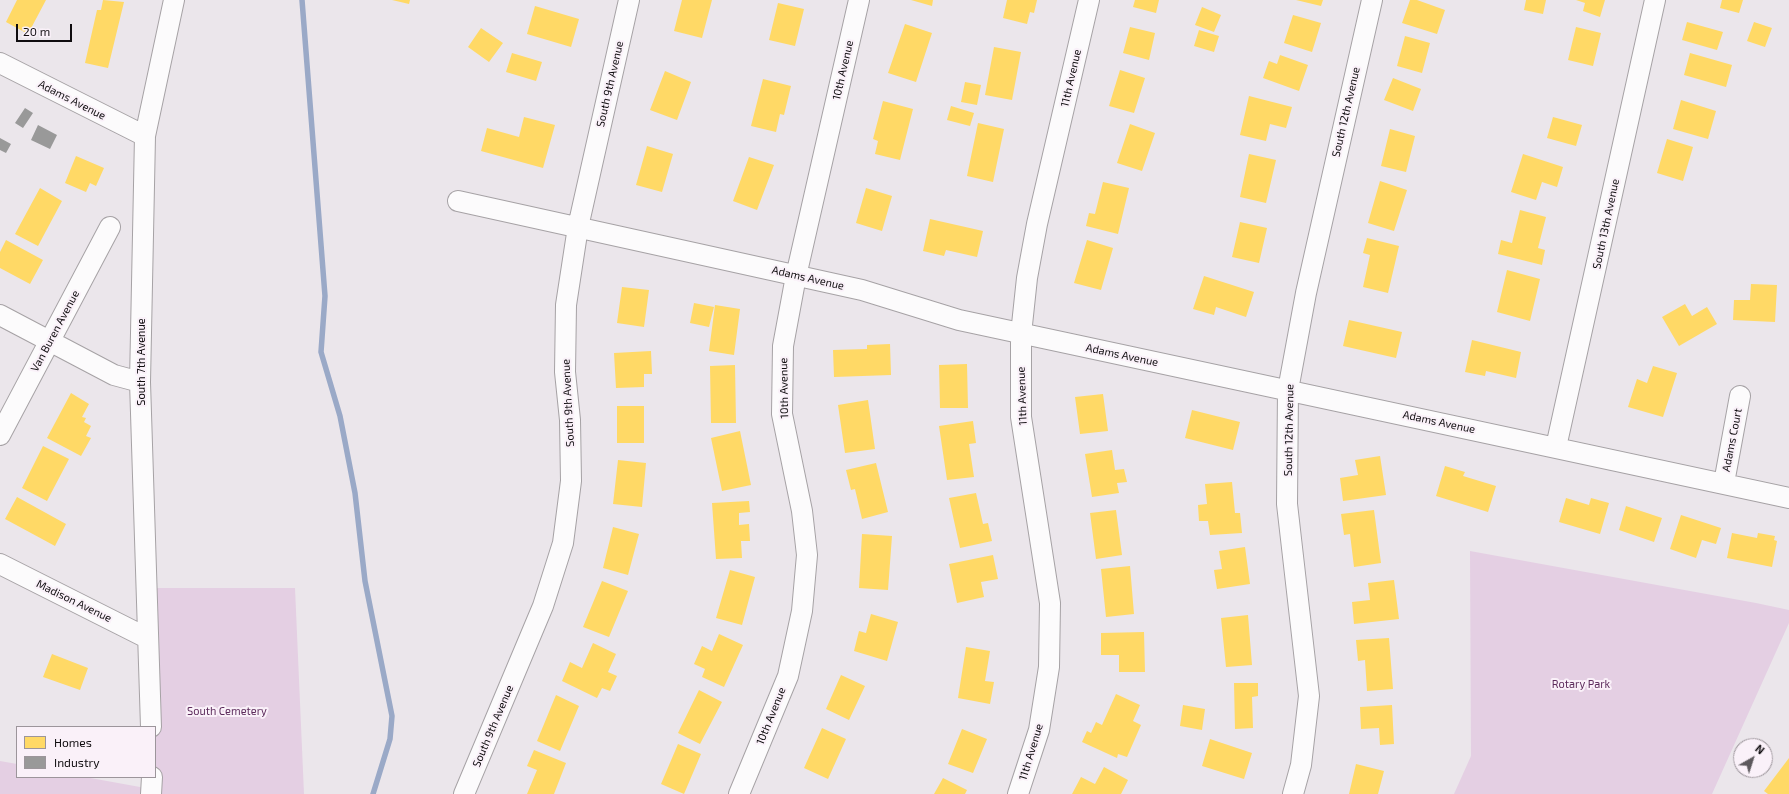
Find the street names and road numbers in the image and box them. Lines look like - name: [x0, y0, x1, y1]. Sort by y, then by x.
- street label: 10th Avenue: [830, 39, 856, 101]
- street label: South 9th Avenue: [594, 40, 626, 128]
- street label: 11th Avenue: [1058, 48, 1084, 108]
- street label: South 12th Avenue: [1329, 66, 1363, 158]
- street label: Adams Avenue: [36, 77, 108, 123]
- street label: South 13th Avenue: [1590, 178, 1622, 270]
- street label: Adams Avenue: [771, 263, 845, 293]
- street label: Van Buren Avenue: [28, 288, 82, 374]
- street label: South 7th Avenue: [134, 318, 148, 406]
- street label: Adams Avenue: [1085, 341, 1159, 369]
- street label: 10th Avenue: [777, 357, 791, 419]
- street label: South 9th Avenue: [559, 359, 577, 447]
- street label: 11th Avenue: [1014, 366, 1030, 426]
- street label: South 12th Avenue: [1282, 384, 1296, 476]
- street label: Adams Court: [1719, 407, 1745, 473]
- street label: Adams Avenue: [1402, 408, 1476, 436]
- street label: Madison Avenue: [34, 577, 114, 625]
- street label: South 9th Avenue: [470, 683, 516, 769]
- street label: 10th Avenue: [753, 685, 789, 747]
- street label: 11th Avenue: [1016, 722, 1046, 782]

